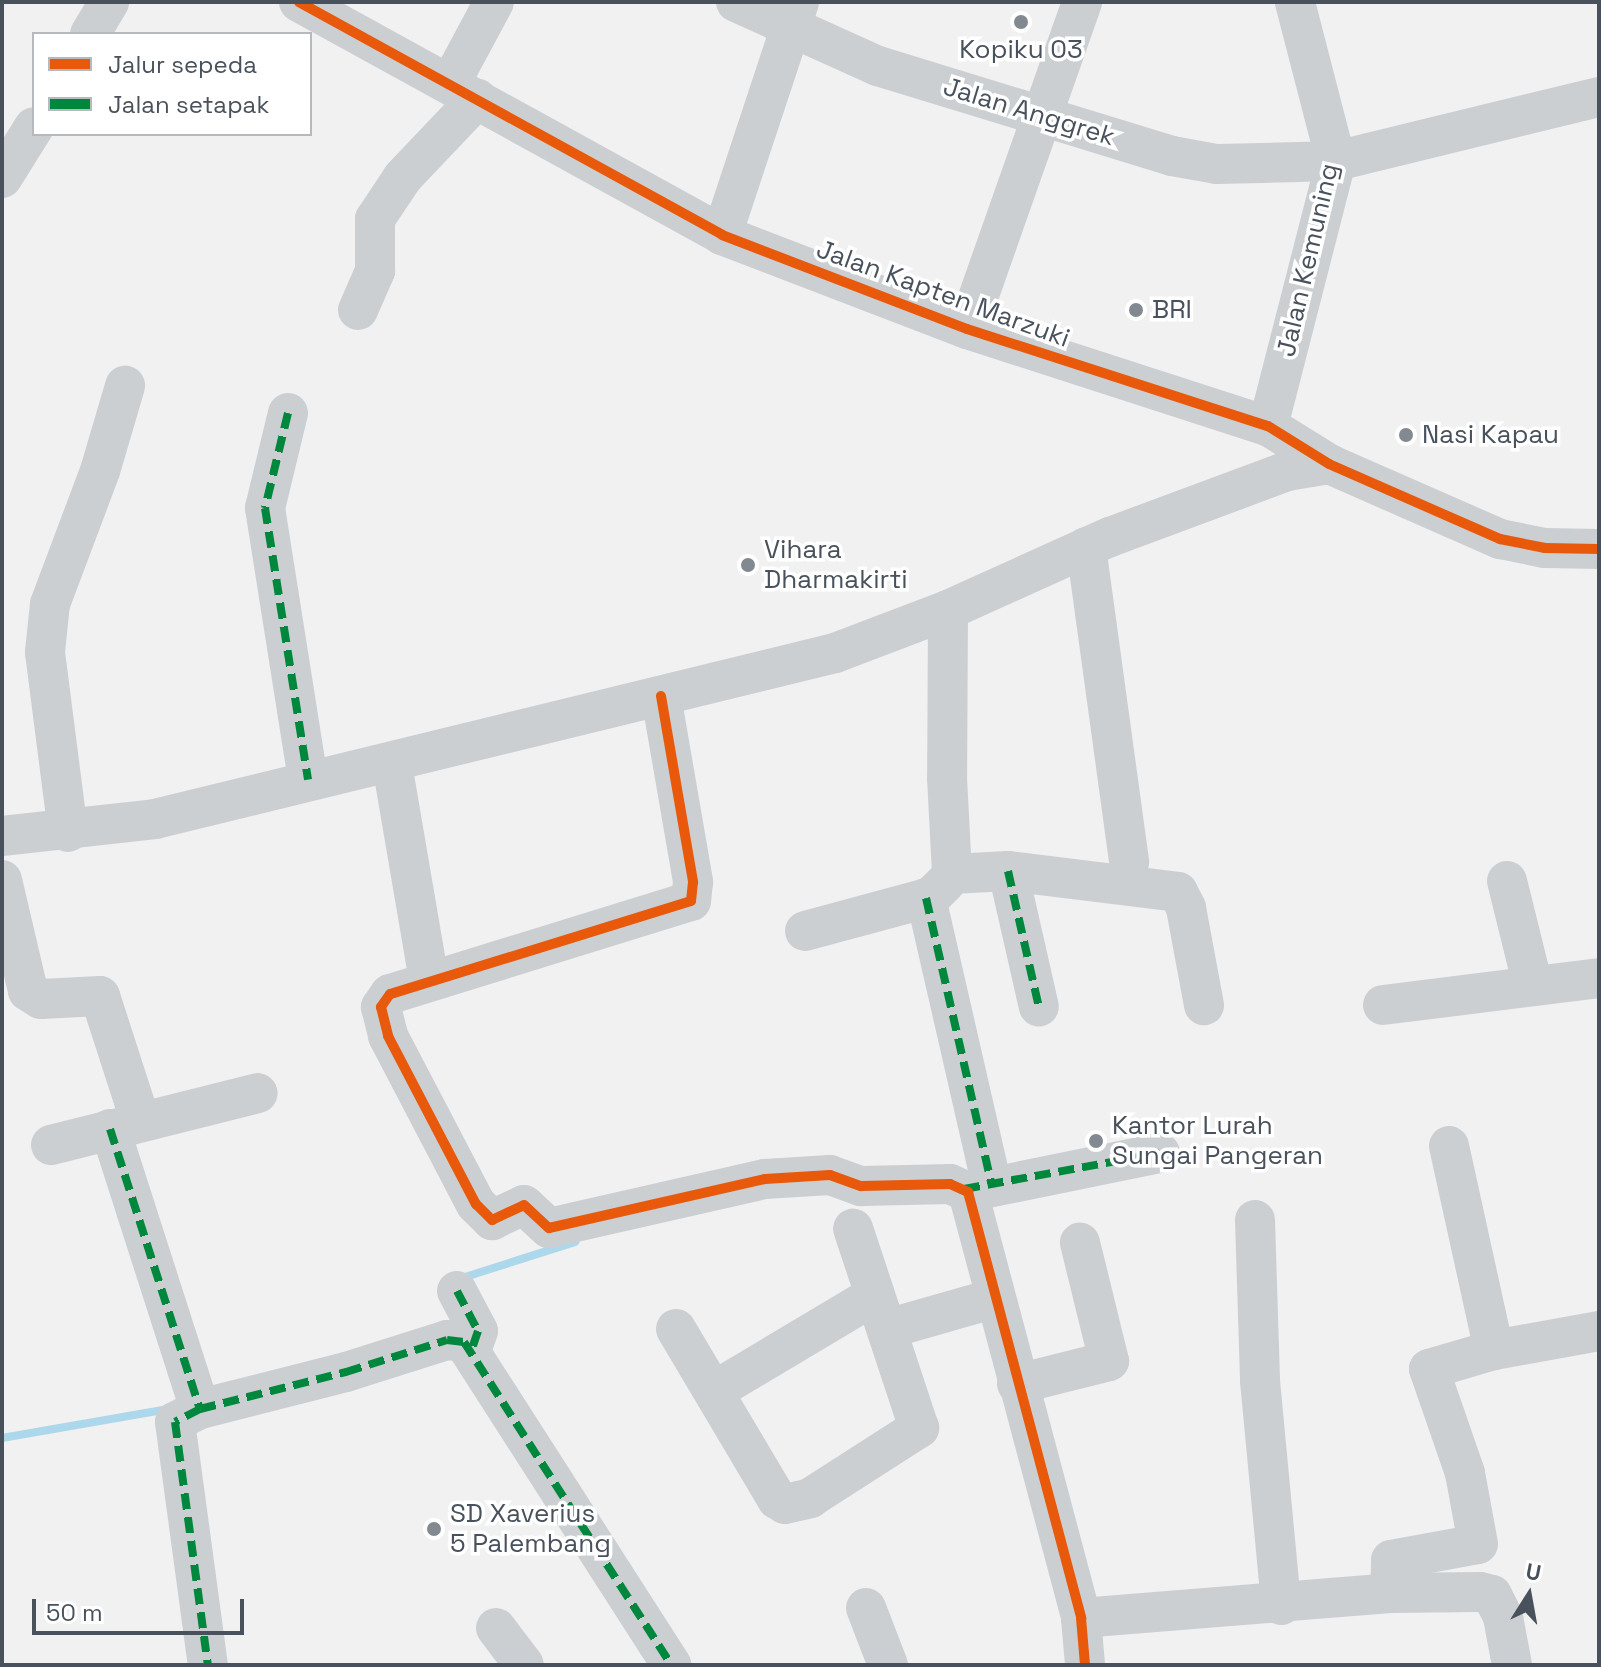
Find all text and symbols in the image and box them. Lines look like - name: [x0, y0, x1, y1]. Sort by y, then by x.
- marker: Kopiku 03: [1012, 13, 1030, 31]
- legend: [32, 32, 312, 136]
- place label: Kopiku 03: [959, 34, 1083, 66]
- text: Jalur sepeda: [108, 49, 257, 80]
- street label: Jalan Anggrek: [939, 71, 1119, 153]
- text: Jalan setapak: [108, 89, 269, 120]
- street label: Jalan Kemuning: [1271, 160, 1345, 360]
- street label: Jalan Kapten Marzuki: [812, 234, 1074, 354]
- place label: BRI: [1152, 294, 1192, 326]
- marker: BRI: [1127, 301, 1145, 319]
- place label: Nasi Kapau: [1422, 419, 1559, 451]
- marker: Nasi Kapau: [1397, 426, 1415, 444]
- place label: Vihara Dharmakirti: [764, 534, 908, 596]
- marker: Vihara Dharmakirti: [739, 556, 757, 574]
- place label: Kantor Lurah Sungai Pangeran: [1112, 1110, 1323, 1172]
- marker: Kantor Lurah Sungai Pangeran: [1087, 1132, 1105, 1150]
- place label: SD Xaverius 5 Palembang: [450, 1498, 611, 1560]
- marker: SD Xaverius 5 Palembang: [425, 1520, 443, 1538]
- north arrow: [1489, 1555, 1569, 1635]
- text: U: [1524, 1556, 1544, 1587]
- scale bar: [36, 1583, 248, 1633]
- text: 50 m: [46, 1597, 103, 1628]

